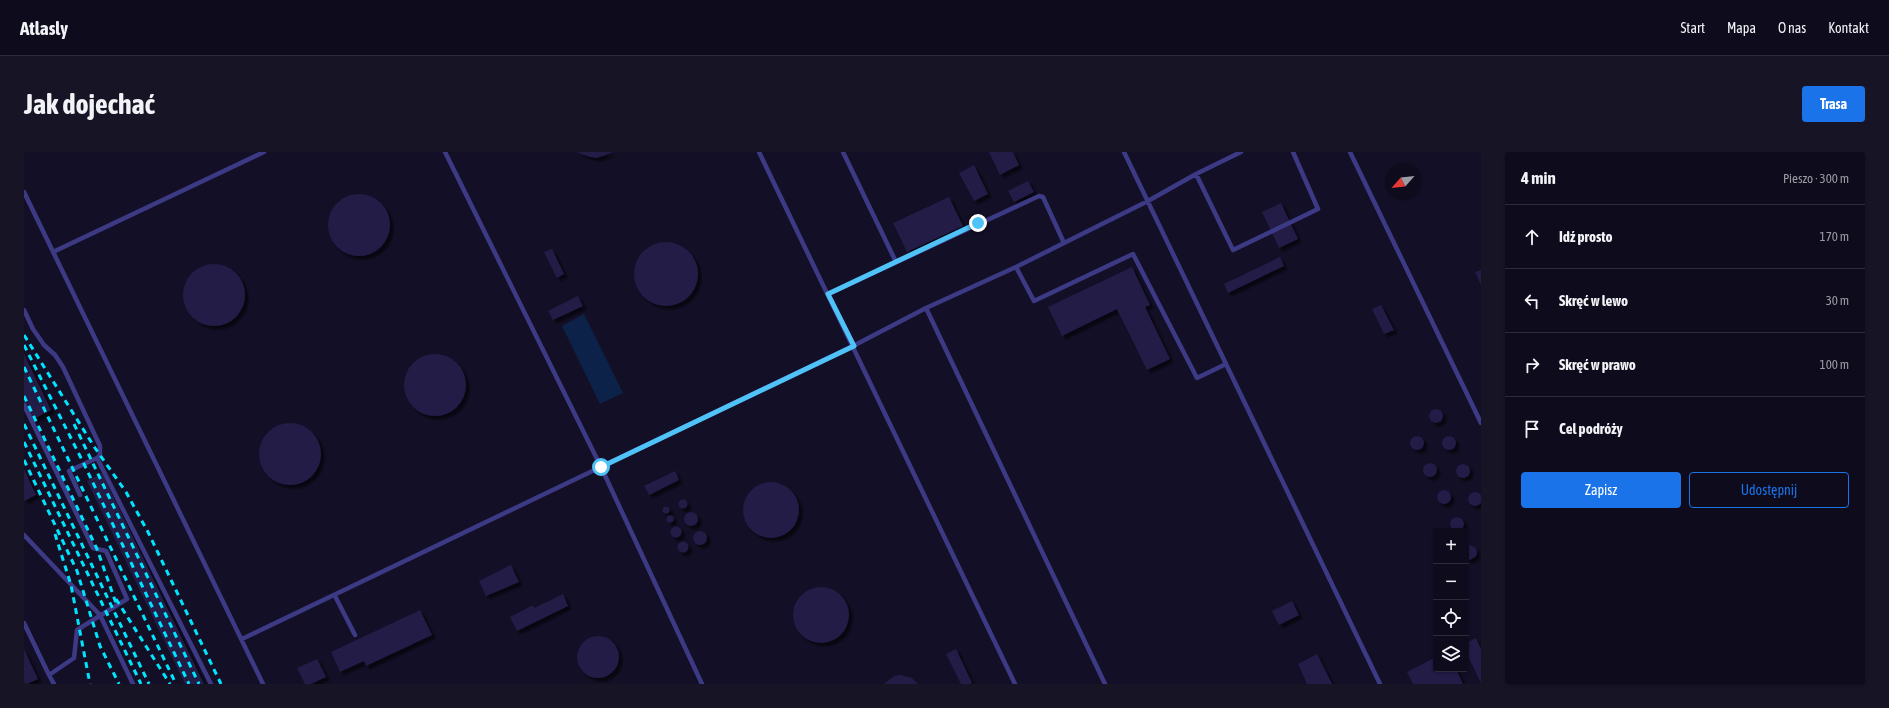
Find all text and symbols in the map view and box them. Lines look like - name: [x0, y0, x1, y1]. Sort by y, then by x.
- text: Atlasly: [20, 17, 68, 39]
- text: Start: [1680, 20, 1705, 36]
- text: Mapa: [1727, 20, 1756, 36]
- text: O nas: [1778, 20, 1806, 36]
- text: Kontakt: [1828, 20, 1869, 36]
- button: Trasa: [1802, 86, 1865, 122]
- text: Jak dojechać: [24, 88, 155, 120]
- north arrow: [1385, 164, 1421, 200]
- text: 4 min: [1521, 168, 1556, 188]
- text: Pieszo · 300 m: [1783, 171, 1849, 186]
- route end: [969, 214, 987, 232]
- icon: ahead: [1521, 226, 1543, 248]
- text: Idź prosto: [1559, 228, 1613, 245]
- text: 170 m: [1820, 229, 1849, 244]
- icon: left: [1521, 290, 1543, 312]
- text: Skręć w lewo: [1559, 292, 1628, 309]
- text: 30 m: [1826, 293, 1849, 308]
- icon: right: [1521, 354, 1543, 376]
- text: Skręć w prawo: [1559, 356, 1636, 373]
- text: 100 m: [1820, 357, 1849, 372]
- icon: arrive: [1521, 418, 1543, 440]
- text: Cel podróży: [1559, 420, 1623, 437]
- route start: [592, 458, 610, 476]
- button: Zapisz: [1521, 472, 1681, 508]
- button: Udostępnij: [1689, 472, 1849, 508]
- map controls: [1433, 528, 1469, 672]
- button: +: [1433, 528, 1469, 564]
- button: −: [1433, 564, 1469, 600]
- button: locate: [1433, 600, 1469, 636]
- button: layers: [1433, 636, 1469, 672]

